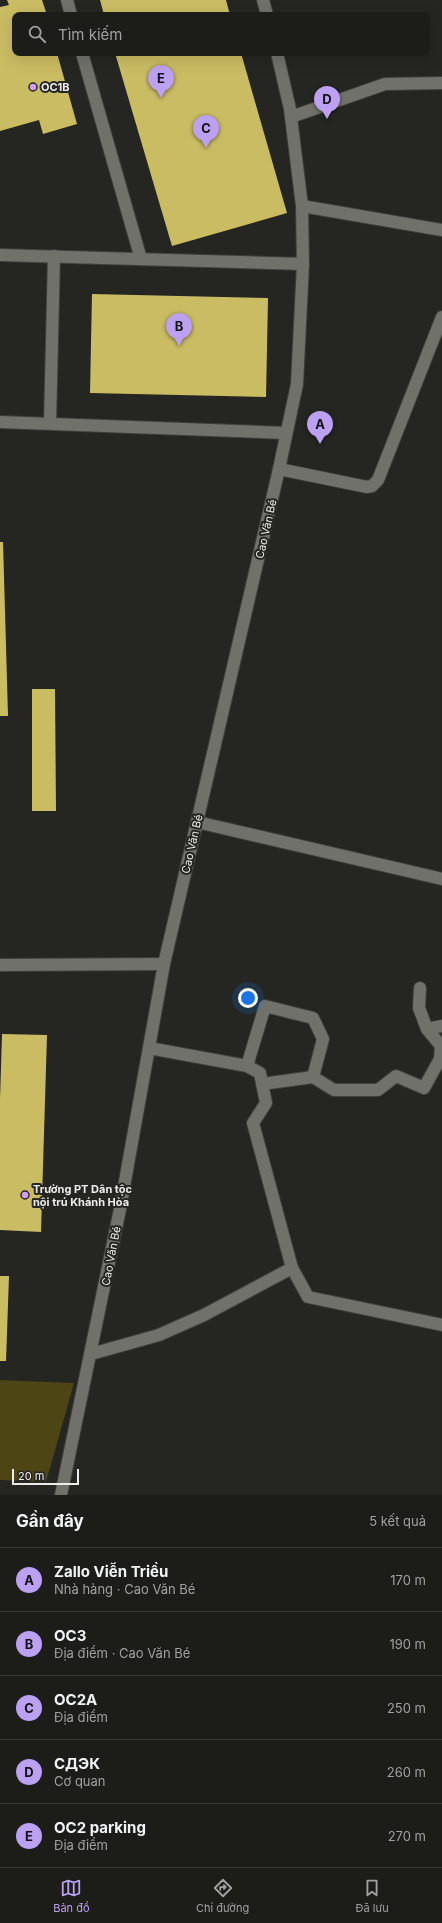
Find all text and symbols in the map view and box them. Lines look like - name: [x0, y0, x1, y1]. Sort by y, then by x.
- search box: [12, 12, 430, 56]
- icon: search: [26, 23, 48, 45]
- text: Tìm kiếm: [58, 25, 122, 44]
- pin: E: [148, 65, 174, 98]
- place label: OC1B: [41, 80, 70, 94]
- marker: OC1B: [28, 82, 38, 92]
- pin: D: [314, 86, 340, 119]
- pin: C: [193, 115, 219, 148]
- pin: B: [166, 313, 192, 346]
- pin: A: [307, 411, 333, 444]
- street label: Cao Văn Bé: [252, 498, 280, 560]
- street label: Cao Văn Bé: [178, 813, 206, 875]
- your location: [238, 988, 258, 1008]
- place label: Trường PT Dân tộc nội trú Khánh Hòa: [33, 1182, 133, 1209]
- marker: Trường PT Dân tộc nội trú Khánh Hòa: [20, 1190, 30, 1200]
- street label: Cao Văn Bé: [98, 1225, 124, 1287]
- scale bar: [12, 1467, 79, 1486]
- text: 20 m: [18, 1469, 44, 1483]
- text: Gần đây: [16, 1511, 84, 1531]
- text: 5 kết quả: [369, 1513, 426, 1529]
- text: Zallo Viễn Triều: [54, 1562, 168, 1581]
- text: A: [24, 1572, 34, 1588]
- text: 170 m: [390, 1572, 426, 1588]
- text: Nhà hàng · Cao Văn Bé: [54, 1581, 195, 1597]
- text: OC3: [54, 1626, 86, 1645]
- text: B: [25, 1636, 33, 1652]
- text: 190 m: [389, 1636, 426, 1652]
- text: Địa điểm · Cao Văn Bé: [54, 1645, 190, 1661]
- text: OC2A: [54, 1690, 97, 1709]
- text: C: [24, 1700, 34, 1716]
- text: 250 m: [387, 1700, 426, 1716]
- text: Địa điểm: [54, 1709, 108, 1725]
- text: СДЭК: [54, 1754, 100, 1773]
- text: D: [24, 1764, 34, 1780]
- text: 260 m: [387, 1764, 426, 1780]
- text: Cơ quan: [54, 1773, 106, 1789]
- text: OC2 parking: [54, 1818, 146, 1837]
- text: E: [25, 1828, 33, 1844]
- text: 270 m: [388, 1828, 426, 1844]
- text: Địa điểm: [54, 1837, 108, 1853]
- tab: Bản đồ: [53, 1877, 90, 1915]
- tab: Chỉ đường: [196, 1877, 249, 1915]
- tab: Đã lưu: [356, 1877, 389, 1915]

